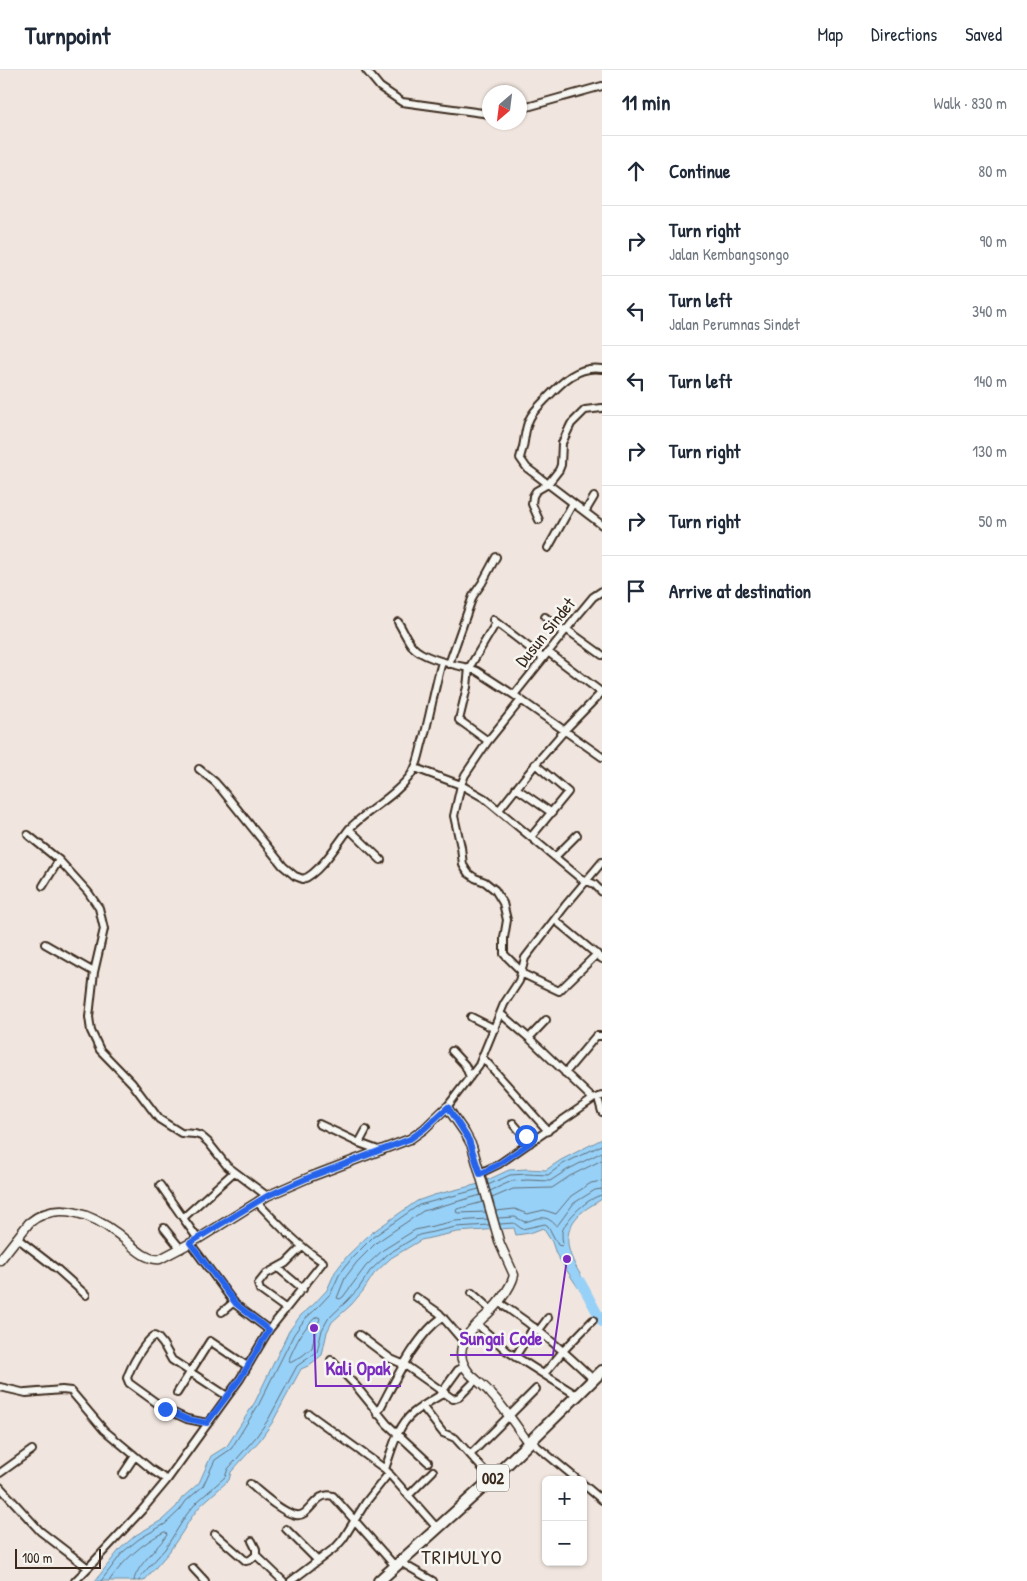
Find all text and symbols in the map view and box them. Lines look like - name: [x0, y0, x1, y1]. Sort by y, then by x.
- text: Turnpoint: [25, 19, 110, 51]
- text: Map: [818, 22, 843, 47]
- text: Directions: [871, 22, 937, 47]
- text: Saved: [965, 22, 1002, 47]
- north arrow: [482, 85, 527, 130]
- text: 11 min: [622, 88, 671, 117]
- text: Walk · 830 m: [934, 92, 1007, 114]
- icon: ahead: [622, 157, 650, 185]
- text: Continue: [669, 158, 730, 184]
- text: 80 m: [978, 160, 1007, 182]
- text: Turn right: [669, 217, 740, 243]
- icon: right: [622, 227, 650, 255]
- text: 90 m: [979, 230, 1007, 252]
- text: Jalan Kembangsongo: [669, 243, 789, 265]
- text: Turn left: [669, 287, 732, 313]
- icon: left: [622, 297, 650, 325]
- text: 340 m: [972, 300, 1007, 322]
- text: Jalan Perumnas Sindet: [669, 313, 800, 335]
- icon: left: [622, 367, 650, 395]
- text: Turn left: [669, 368, 732, 394]
- text: 140 m: [973, 370, 1007, 392]
- icon: right: [622, 437, 650, 465]
- text: Turn right: [669, 438, 740, 464]
- text: 130 m: [972, 440, 1007, 462]
- icon: right: [622, 507, 650, 535]
- text: Turn right: [669, 508, 740, 534]
- text: 50 m: [979, 510, 1007, 532]
- icon: arrive: [622, 577, 650, 605]
- text: Arrive at destination: [669, 578, 811, 604]
- street label: Dusun Sindet: [509, 591, 581, 672]
- route start: [515, 1125, 538, 1148]
- callout: Sungai Code: [450, 1321, 553, 1355]
- text: Sungai Code: [460, 1325, 543, 1352]
- callout: Kali Opak: [316, 1352, 401, 1386]
- text: Kali Opak: [325, 1355, 391, 1382]
- route end: [154, 1398, 177, 1421]
- road number: 002: [477, 1465, 509, 1492]
- map controls: [542, 1476, 587, 1566]
- button: +: [542, 1476, 587, 1521]
- button: −: [542, 1521, 587, 1566]
- district label: TRIMULYO: [421, 1543, 503, 1570]
- scale bar: [15, 1546, 101, 1569]
- text: 100 m: [22, 1548, 52, 1567]

